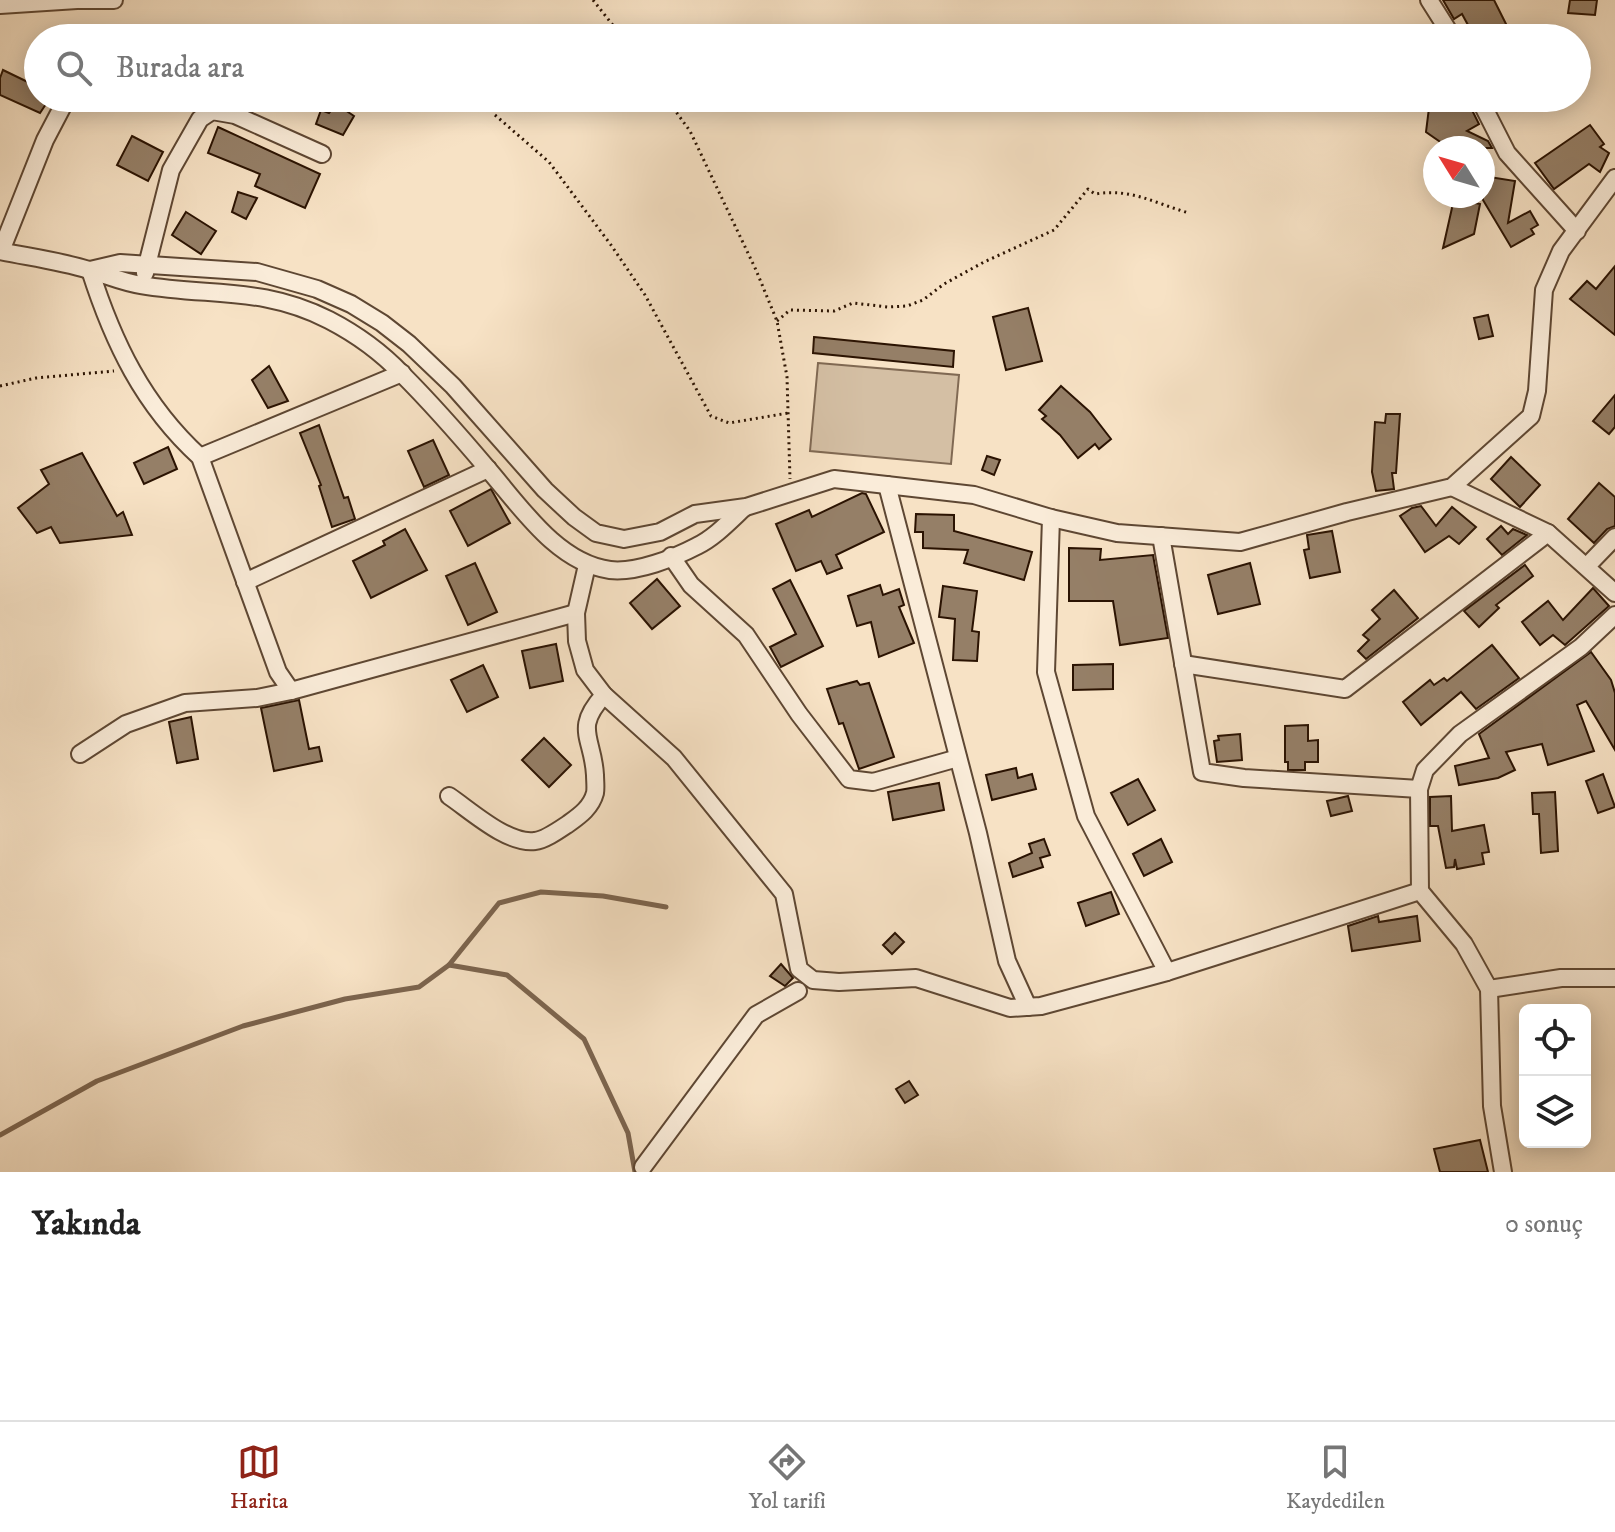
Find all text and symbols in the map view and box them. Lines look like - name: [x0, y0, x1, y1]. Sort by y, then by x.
- search box: [24, 24, 1591, 112]
- icon: search: [52, 46, 96, 90]
- text: Burada ara: [116, 50, 244, 87]
- north arrow: [1423, 136, 1495, 208]
- map controls: [1519, 1004, 1591, 1148]
- button: locate: [1519, 1004, 1591, 1076]
- button: layers: [1519, 1076, 1591, 1148]
- text: Yakında: [32, 1203, 140, 1245]
- text: 0 sonuç: [1505, 1208, 1583, 1241]
- tab: Harita: [230, 1440, 288, 1515]
- tab: Yol tarifi: [748, 1440, 826, 1515]
- tab: Kaydedilen: [1286, 1440, 1385, 1515]

